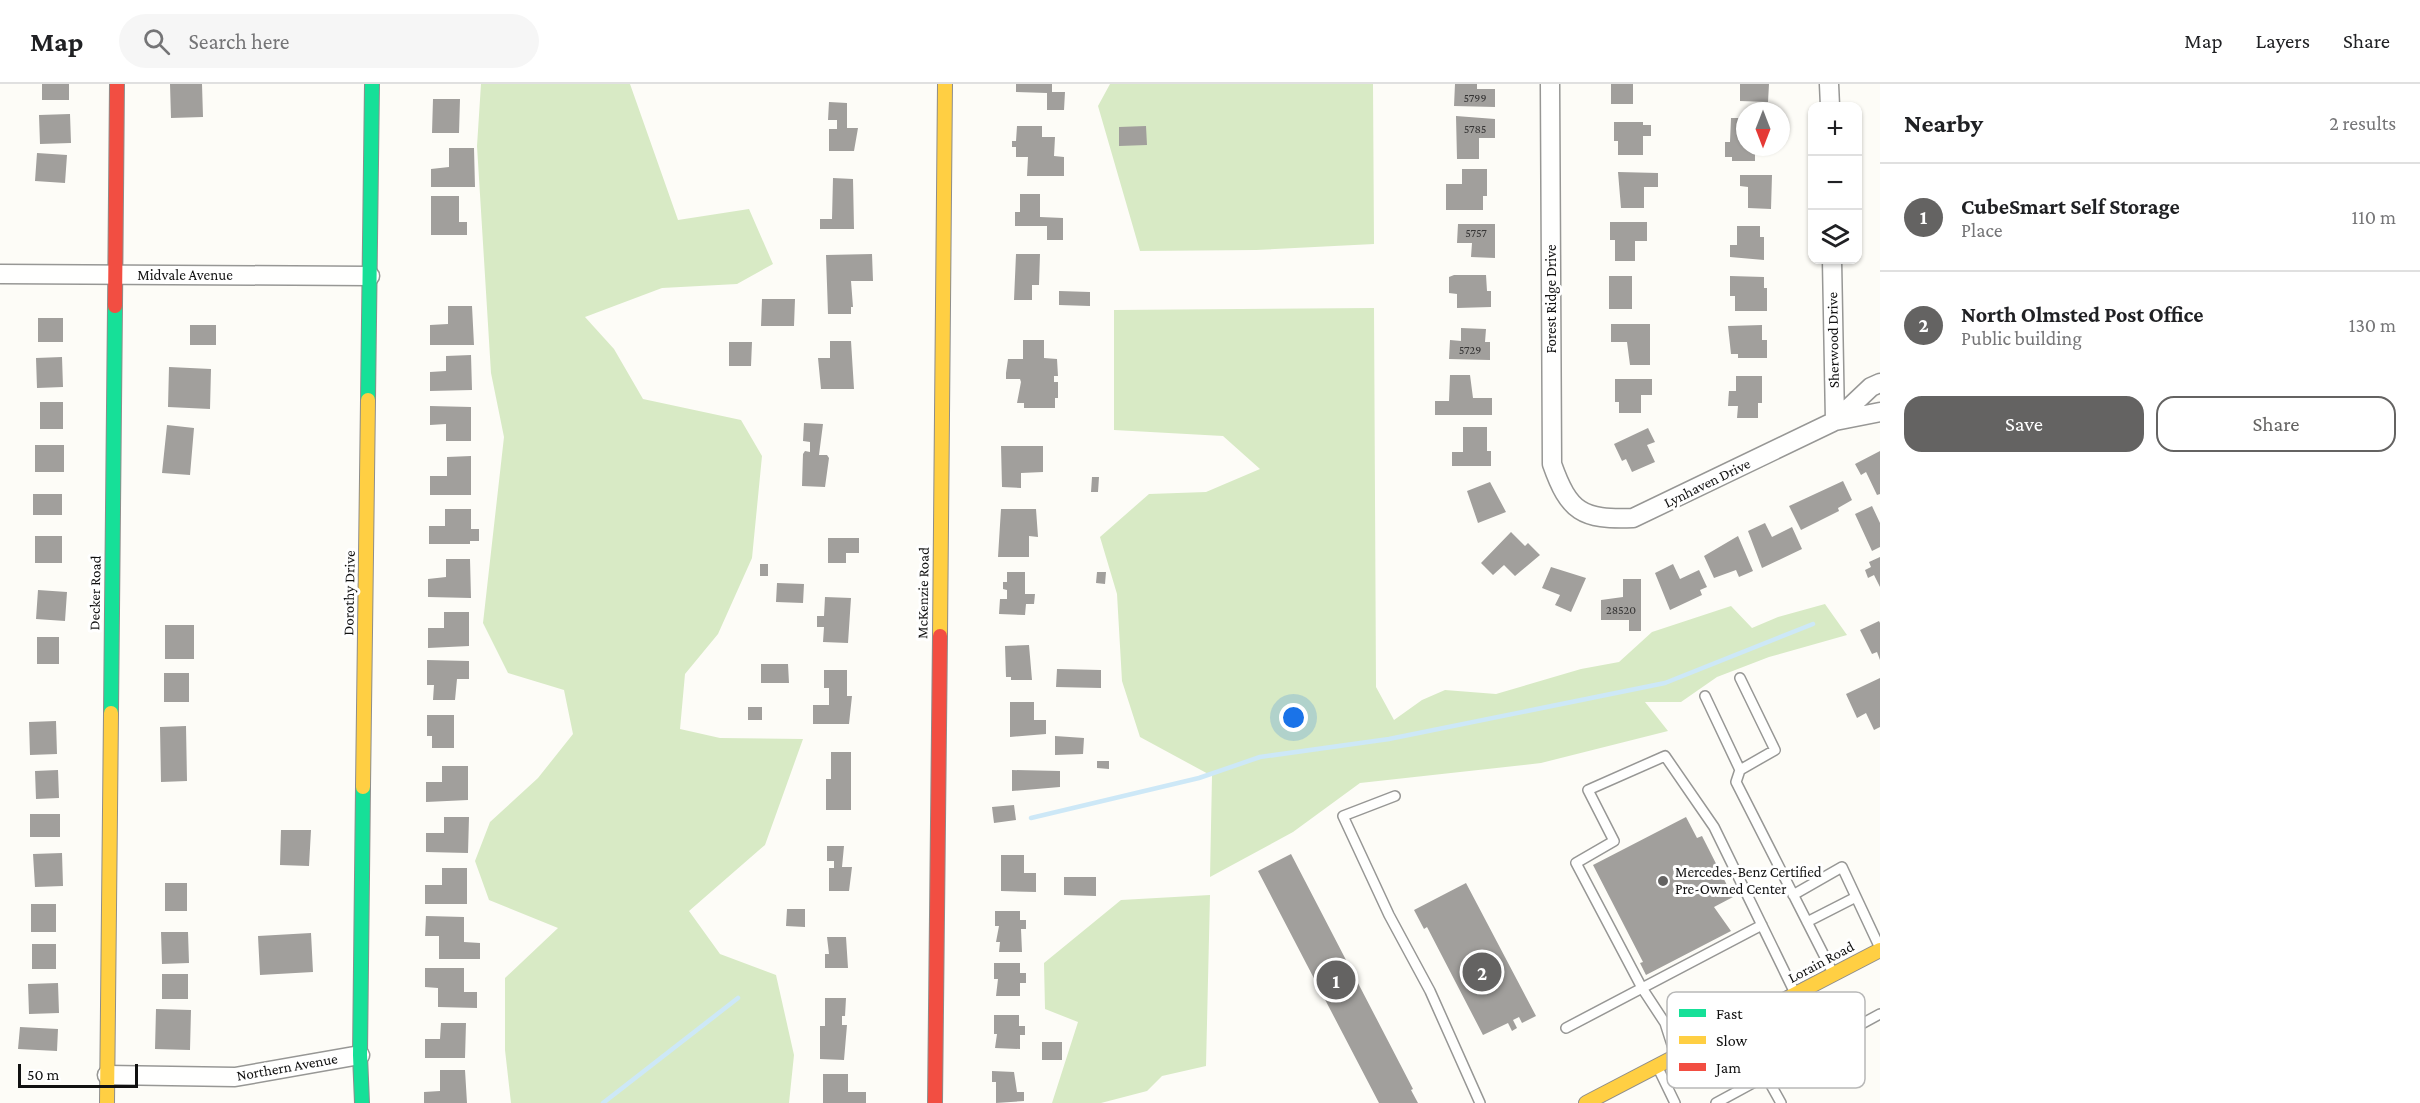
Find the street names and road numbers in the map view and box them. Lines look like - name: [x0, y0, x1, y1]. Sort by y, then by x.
- street label: Forest Ridge Drive: [1543, 244, 1560, 354]
- street label: Midvale Avenue: [137, 267, 233, 283]
- street label: Sherwood Drive: [1824, 291, 1842, 388]
- street label: Lynhaven Drive: [1661, 455, 1754, 512]
- street label: McKenzie Road: [914, 547, 932, 639]
- street label: Dorothy Drive: [340, 550, 359, 636]
- street label: Decker Road: [86, 555, 104, 631]
- street label: Lorain Road: [1785, 938, 1857, 986]
- street label: Northern Avenue: [235, 1050, 339, 1084]

